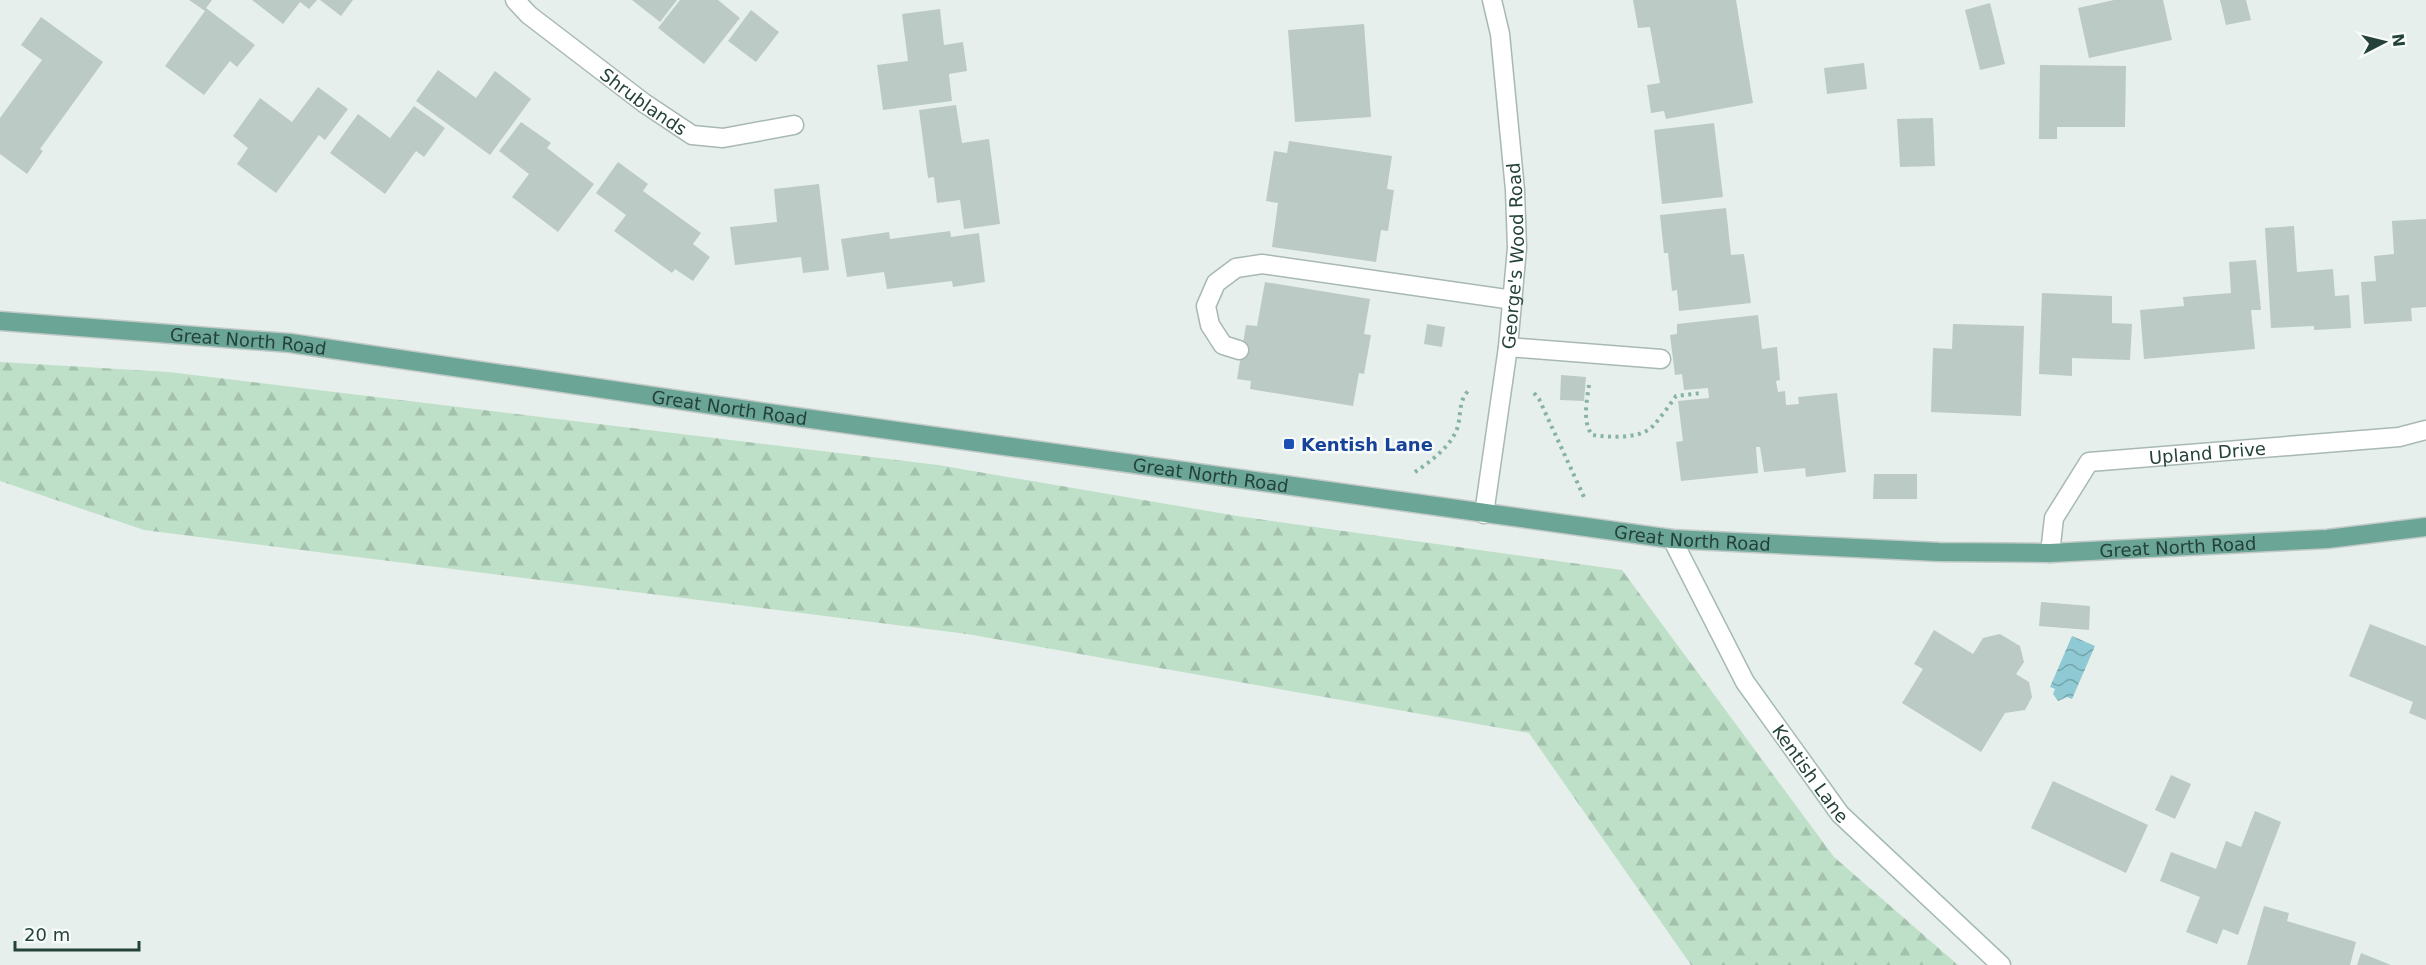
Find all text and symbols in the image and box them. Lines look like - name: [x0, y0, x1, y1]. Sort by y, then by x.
- north arrow: [2354, 12, 2414, 72]
- text: N: [2388, 32, 2409, 48]
- street label: Shrublands: [596, 63, 691, 139]
- street label: George's Wood Road: [1497, 162, 1528, 350]
- street label: Great North Road: [169, 323, 328, 359]
- street label: Great North Road: [650, 386, 809, 429]
- place label: Kentish Lane: [1301, 434, 1433, 455]
- marker: Kentish Lane: [1282, 437, 1296, 451]
- street label: Upland Drive: [2148, 437, 2267, 468]
- street label: Great North Road: [1132, 453, 1290, 496]
- street label: Great North Road: [1613, 521, 1771, 554]
- street label: Great North Road: [2099, 532, 2257, 561]
- street label: Kentish Lane: [1768, 720, 1853, 827]
- scale bar: [15, 914, 140, 952]
- text: 20 m: [24, 924, 70, 945]

